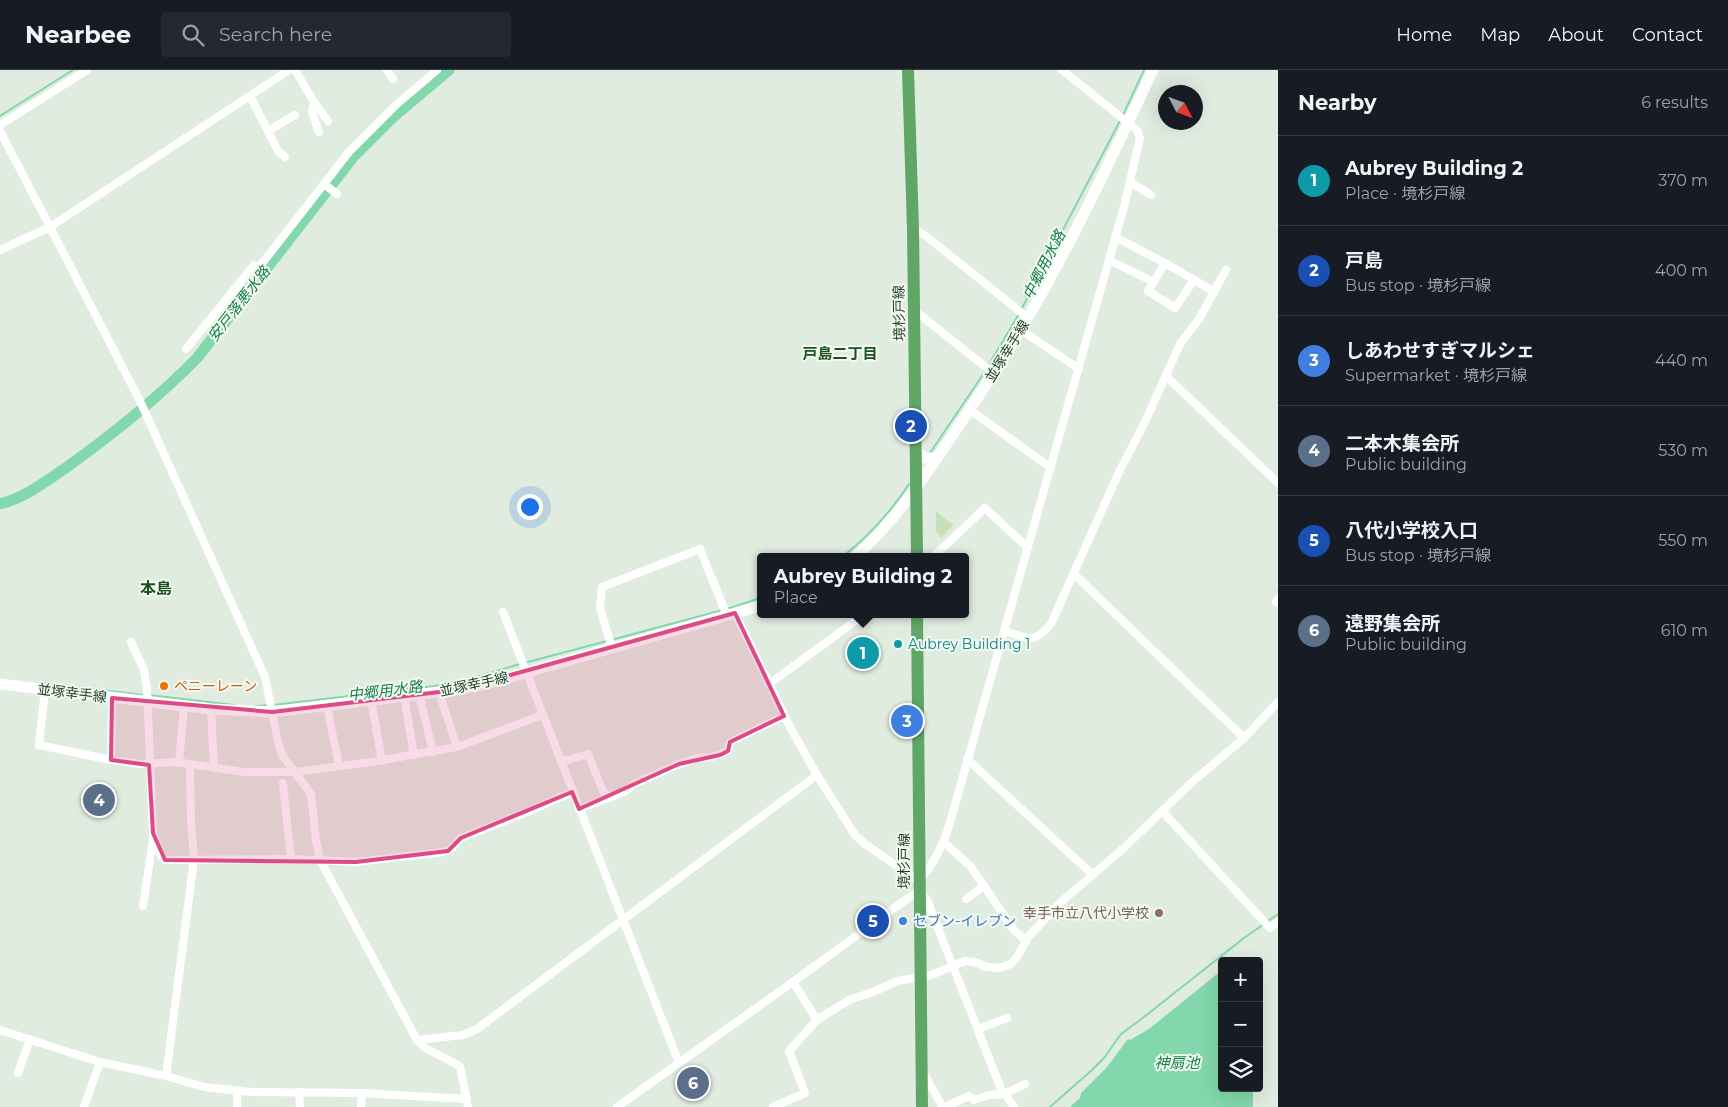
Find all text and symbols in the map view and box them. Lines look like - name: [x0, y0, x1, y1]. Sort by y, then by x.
- search box: [161, 12, 511, 57]
- text: Nearbee: [25, 20, 131, 49]
- icon: search: [179, 21, 207, 49]
- text: Search here: [219, 23, 332, 46]
- text: Home: [1396, 24, 1452, 46]
- text: Map: [1480, 24, 1520, 46]
- text: About: [1548, 24, 1604, 46]
- text: Contact: [1632, 24, 1703, 46]
- north arrow: [1158, 85, 1203, 130]
- text: Nearby: [1298, 90, 1377, 115]
- text: 6 results: [1641, 93, 1708, 112]
- text: Aubrey Building 2: [1345, 157, 1523, 180]
- text: 1: [1311, 171, 1317, 190]
- text: 370 m: [1658, 171, 1708, 190]
- text: Place · 境杉戸線: [1345, 184, 1465, 203]
- water label: 中郷用水路: [1018, 225, 1070, 303]
- text: 戸島: [1345, 249, 1383, 272]
- water label: 安戸落悪水路: [203, 261, 275, 345]
- text: 2: [1309, 261, 1319, 280]
- text: 400 m: [1655, 261, 1708, 280]
- text: Bus stop · 境杉戸線: [1345, 276, 1491, 295]
- street label: 境杉戸線: [890, 285, 908, 341]
- street label: 並塚幸手線: [981, 317, 1033, 385]
- text: しあわせすぎマルシェ: [1345, 339, 1535, 362]
- district label: 戸島二丁目: [802, 344, 878, 363]
- text: 3: [1309, 351, 1319, 370]
- text: 440 m: [1655, 351, 1708, 370]
- text: Supermarket · 境杉戸線: [1345, 366, 1527, 385]
- pin: 2: [895, 407, 927, 445]
- text: 二本木集会所: [1345, 432, 1459, 455]
- text: 4: [1308, 441, 1320, 460]
- text: 530 m: [1658, 441, 1708, 460]
- text: Public building: [1345, 455, 1467, 474]
- your location: [517, 494, 543, 520]
- text: 八代小学校入口: [1345, 519, 1478, 542]
- text: 5: [1309, 531, 1319, 550]
- text: 550 m: [1658, 531, 1708, 550]
- text: Bus stop · 境杉戸線: [1345, 546, 1491, 565]
- popup: [757, 553, 969, 618]
- text: Aubrey Building 2: [774, 565, 952, 588]
- district label: 本島: [140, 579, 172, 598]
- text: Place: [774, 588, 818, 607]
- text: 遠野集会所: [1345, 612, 1440, 635]
- text: 6: [1309, 621, 1319, 640]
- text: 610 m: [1661, 621, 1708, 640]
- pin: 1: [847, 634, 879, 672]
- place label: Aubrey Building 1: [908, 635, 1030, 653]
- text: Public building: [1345, 635, 1467, 654]
- marker: Aubrey Building 1: [892, 638, 904, 650]
- street label: 並塚幸手線: [438, 668, 510, 700]
- water label: 中郷用水路: [347, 676, 425, 705]
- place label: ペニーレーン: [174, 677, 257, 695]
- street label: 並塚幸手線: [36, 680, 108, 706]
- marker: ペニーレーン: [158, 680, 170, 692]
- pin: 3: [891, 702, 923, 740]
- pin: 4: [83, 781, 115, 819]
- street label: 境杉戸線: [895, 833, 913, 889]
- pin: 5: [857, 902, 889, 940]
- place label: 幸手市立八代小学校: [1023, 904, 1149, 922]
- marker: 幸手市立八代小学校: [1153, 907, 1165, 919]
- place label: セブン-イレブン: [913, 912, 1016, 930]
- marker: セブン-イレブン: [897, 915, 909, 927]
- map controls: [1218, 957, 1263, 1092]
- button: +: [1218, 957, 1263, 1002]
- button: −: [1218, 1002, 1263, 1047]
- button: layers: [1218, 1047, 1263, 1092]
- water label: 神扇池: [1154, 1053, 1201, 1072]
- pin: 6: [677, 1064, 709, 1102]

